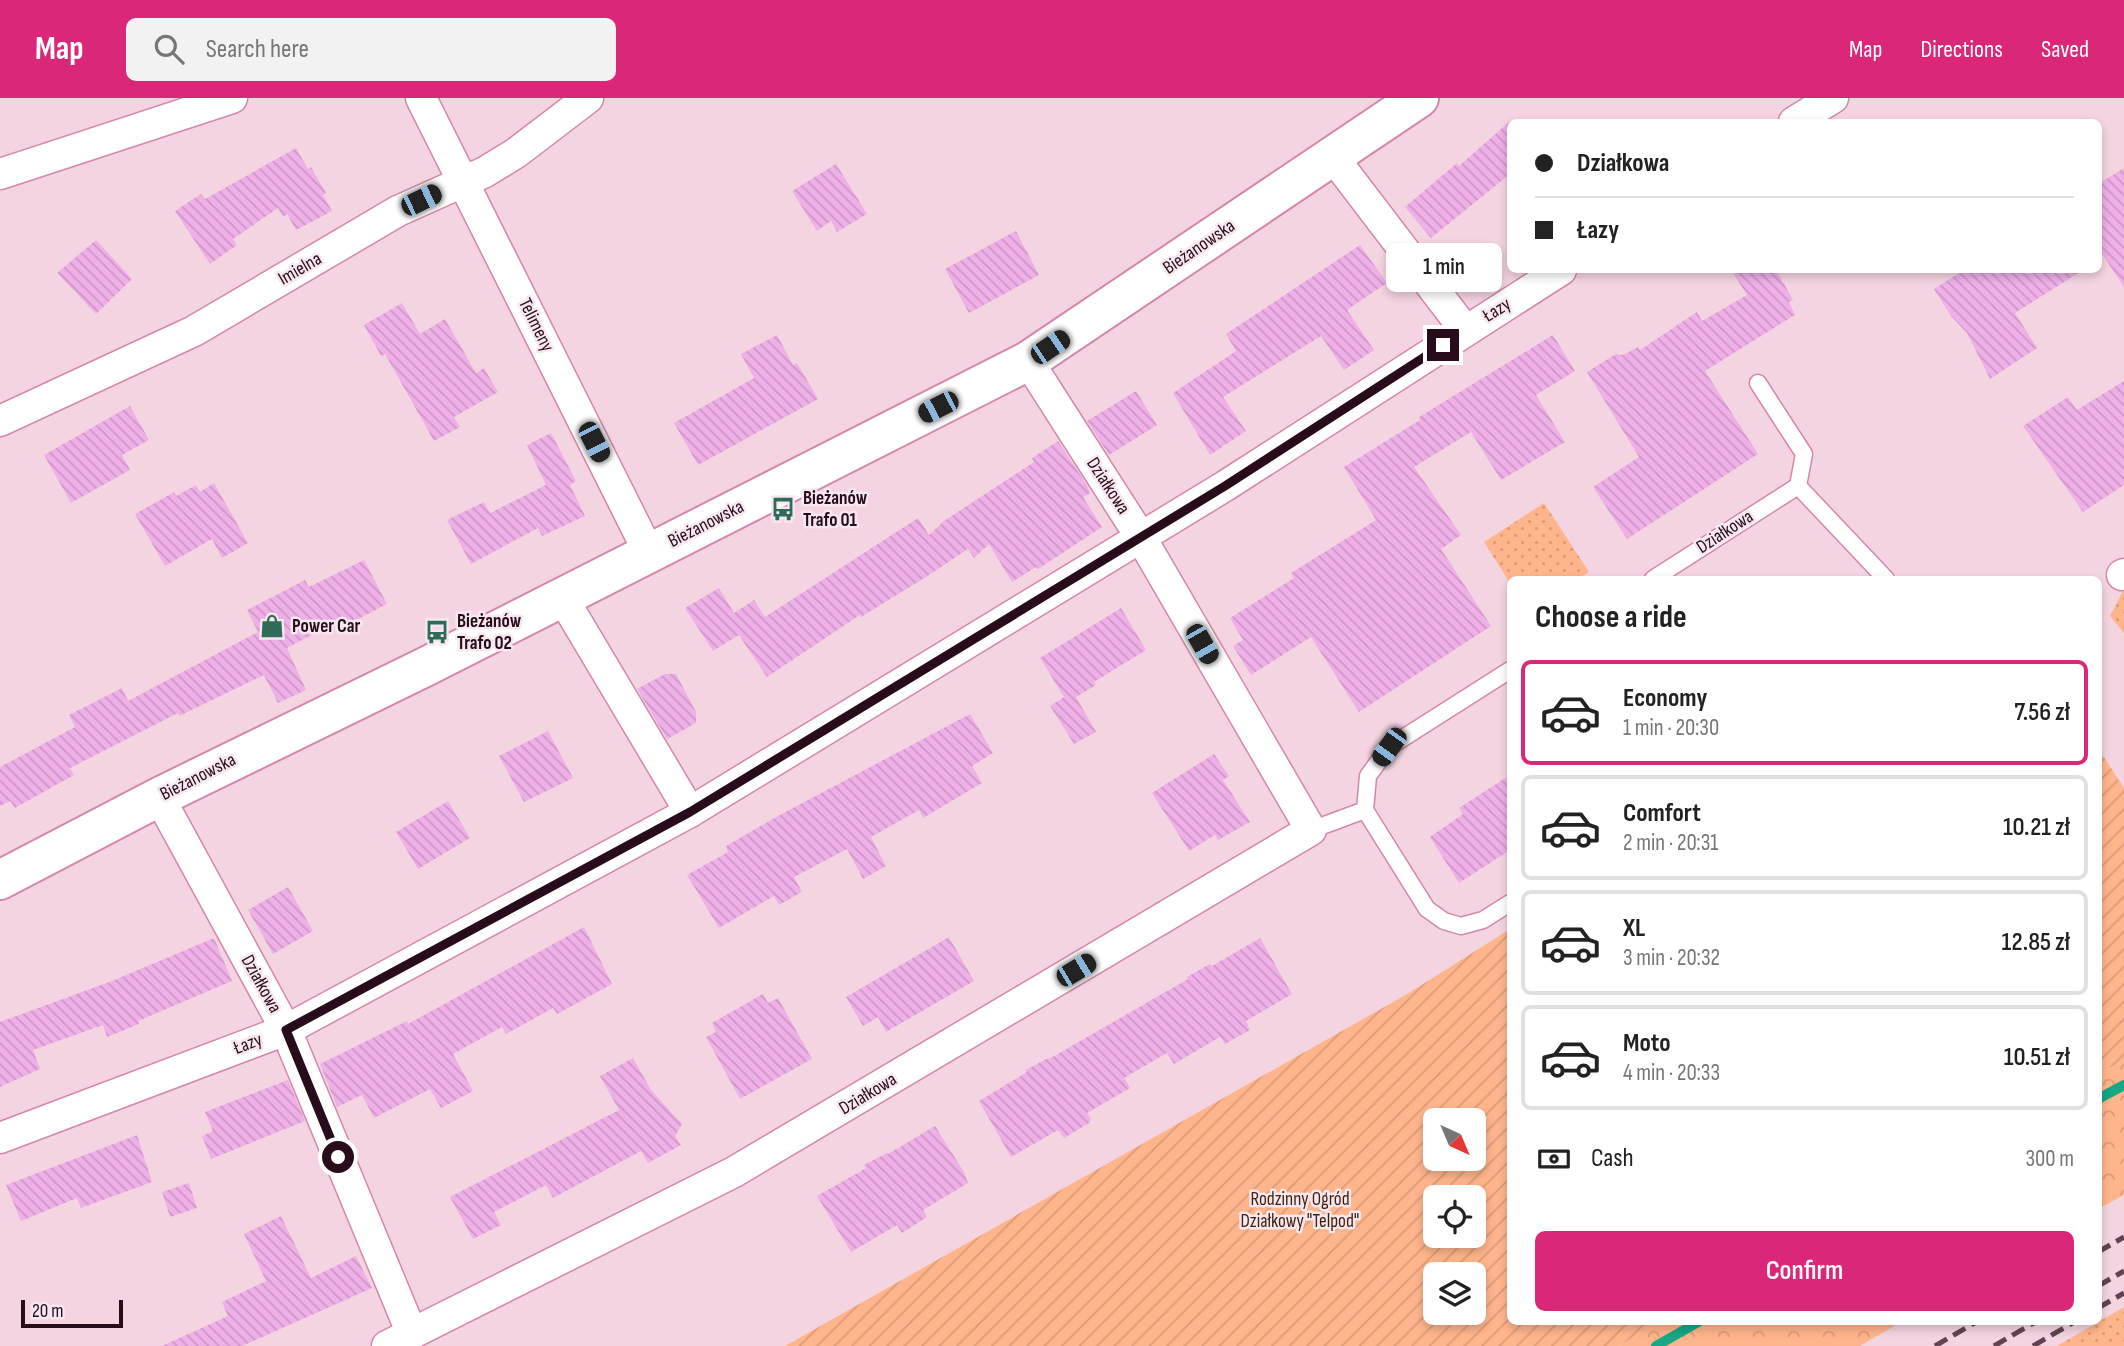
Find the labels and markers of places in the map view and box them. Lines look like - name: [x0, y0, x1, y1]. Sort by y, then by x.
- place label: Bieżanów Trafo 01: [803, 487, 868, 532]
- bus stop icon: Bieżanów Trafo 01: [769, 495, 797, 523]
- place label: Bieżanów Trafo 02: [457, 610, 522, 655]
- shop icon: Power Car: [258, 612, 286, 640]
- place label: Power Car: [292, 615, 360, 638]
- bus stop icon: Bieżanów Trafo 02: [423, 618, 451, 646]

